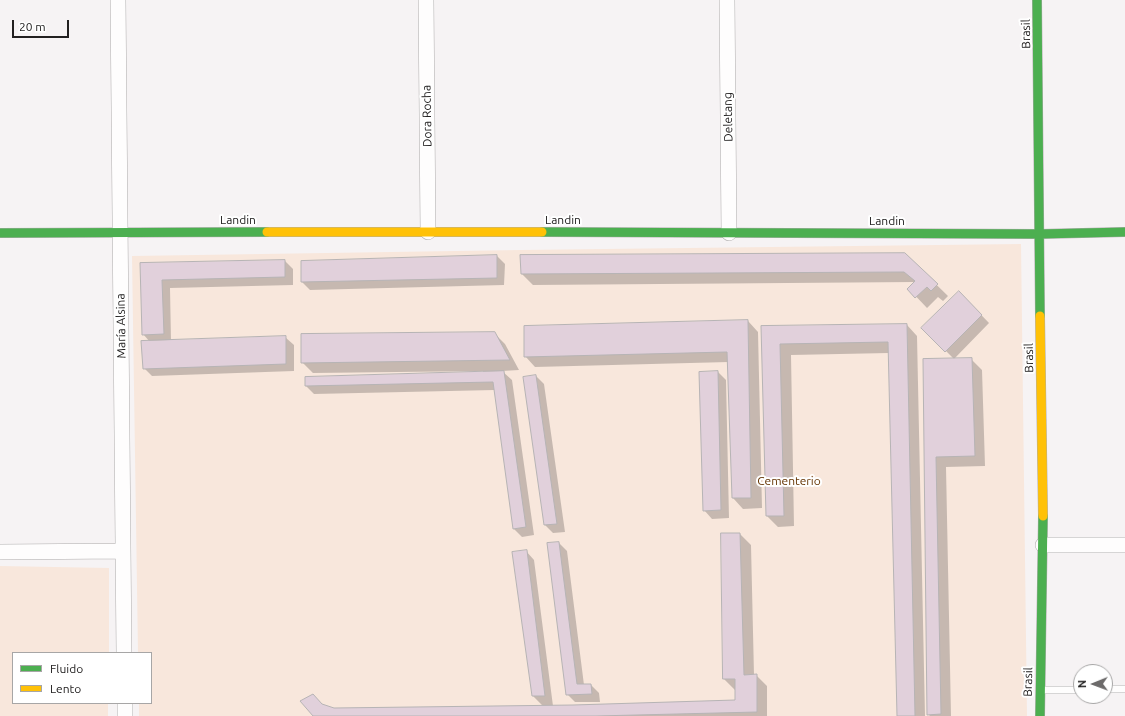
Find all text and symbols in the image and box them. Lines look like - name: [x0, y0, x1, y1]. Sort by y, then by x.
- scale bar: [14, 12, 71, 38]
- street label: Brasil: [1019, 19, 1033, 49]
- text: 20 m: [19, 20, 46, 33]
- street label: Dora Rocha: [419, 85, 435, 147]
- street label: Deletang: [720, 92, 736, 142]
- street label: Landin: [220, 213, 256, 227]
- street label: Landin: [545, 213, 581, 227]
- street label: Landin: [869, 214, 905, 228]
- street label: María Alsina: [113, 293, 129, 359]
- street label: Brasil: [1022, 343, 1036, 373]
- park label: Cementerio: [757, 474, 821, 488]
- legend: [12, 652, 152, 704]
- text: Fluido: [50, 662, 83, 675]
- north arrow: [1073, 664, 1113, 704]
- street label: Brasil: [1021, 667, 1035, 697]
- text: N: [1076, 680, 1088, 688]
- text: Lento: [50, 682, 81, 695]

